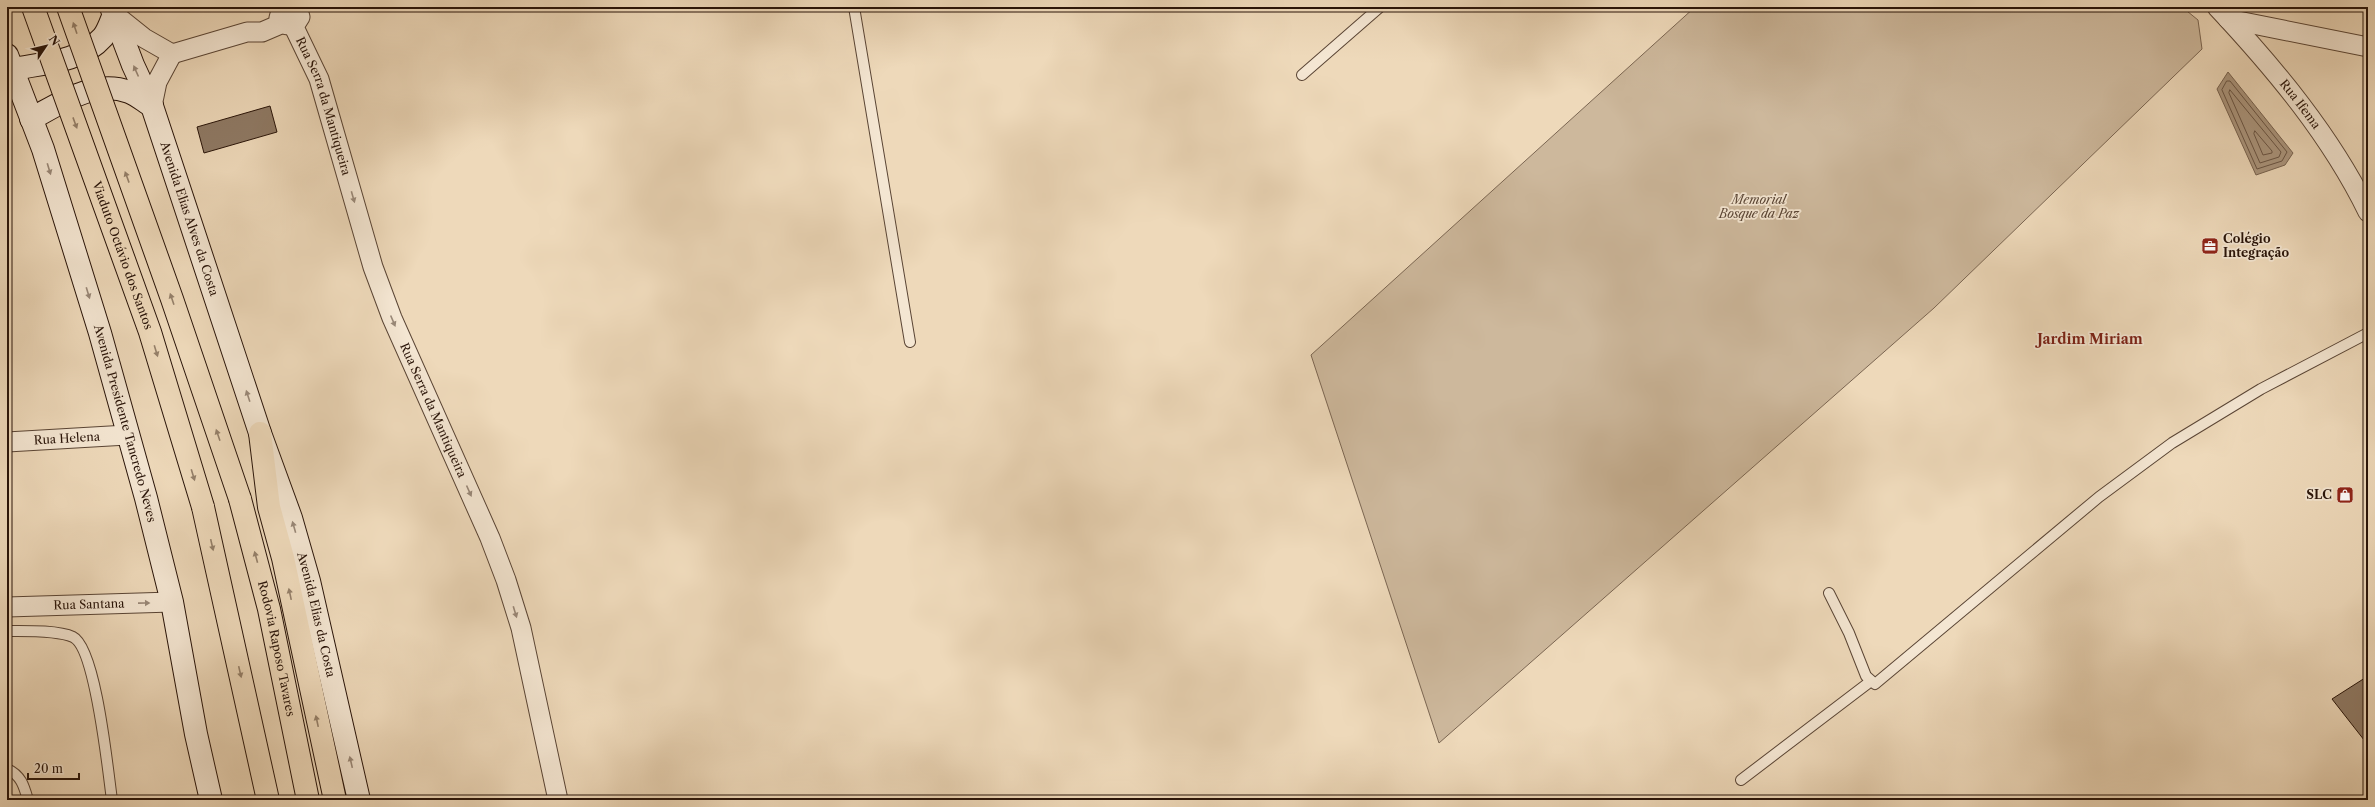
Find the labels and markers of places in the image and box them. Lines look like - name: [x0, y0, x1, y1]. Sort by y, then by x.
- place label: Colégio Integração: [2223, 231, 2289, 260]
- office icon: Colégio Integração: [2200, 236, 2220, 256]
- shop icon: SLC: [2335, 485, 2355, 505]
- place label: SLC: [2306, 487, 2332, 502]

